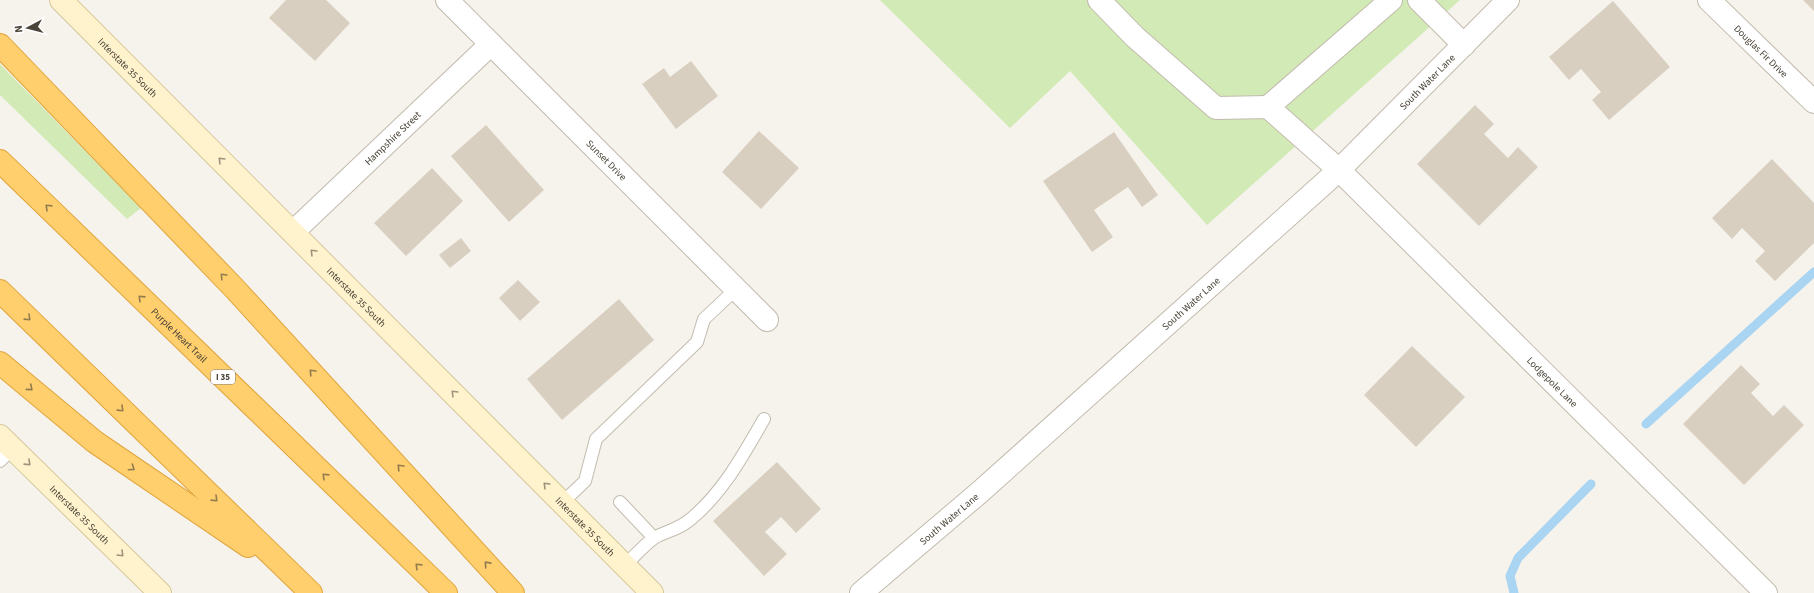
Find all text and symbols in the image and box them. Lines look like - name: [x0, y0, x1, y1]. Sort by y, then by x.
- north arrow: [8, 8, 48, 48]
- street label: Douglas Fir Drive: [1730, 22, 1791, 81]
- text: N: [11, 25, 26, 34]
- street label: Interstate 35 South: [94, 35, 160, 101]
- street label: South Water Lane: [1397, 51, 1459, 113]
- street label: Hampshire Street: [362, 108, 425, 169]
- street label: Sunset Drive: [583, 137, 630, 184]
- one-way arrow: [218, 157, 226, 165]
- one-way arrow: [45, 204, 53, 212]
- one-way arrow: [310, 249, 318, 257]
- street label: Interstate 35 South: [323, 265, 389, 330]
- one-way arrow: [221, 274, 228, 281]
- street label: South Water Lane: [1159, 274, 1223, 334]
- one-way arrow: [138, 295, 146, 303]
- street label: Purple Heart Trail: [148, 305, 210, 366]
- one-way arrow: [23, 313, 31, 321]
- street label: Lodgepole Lane: [1523, 354, 1581, 411]
- one-way arrow: [309, 369, 316, 377]
- road number: I 35: [211, 370, 235, 384]
- one-way arrow: [25, 383, 32, 390]
- one-way arrow: [451, 390, 459, 398]
- one-way arrow: [116, 404, 124, 412]
- one-way arrow: [23, 458, 31, 466]
- one-way arrow: [128, 463, 135, 470]
- one-way arrow: [398, 465, 405, 472]
- one-way arrow: [322, 473, 330, 481]
- street label: Interstate 35 South: [46, 482, 112, 548]
- one-way arrow: [543, 482, 551, 490]
- street label: South Water Lane: [917, 490, 982, 549]
- one-way arrow: [210, 494, 217, 501]
- street label: Interstate 35 South: [552, 494, 618, 560]
- one-way arrow: [116, 549, 124, 557]
- one-way arrow: [484, 561, 492, 569]
- one-way arrow: [415, 563, 423, 571]

